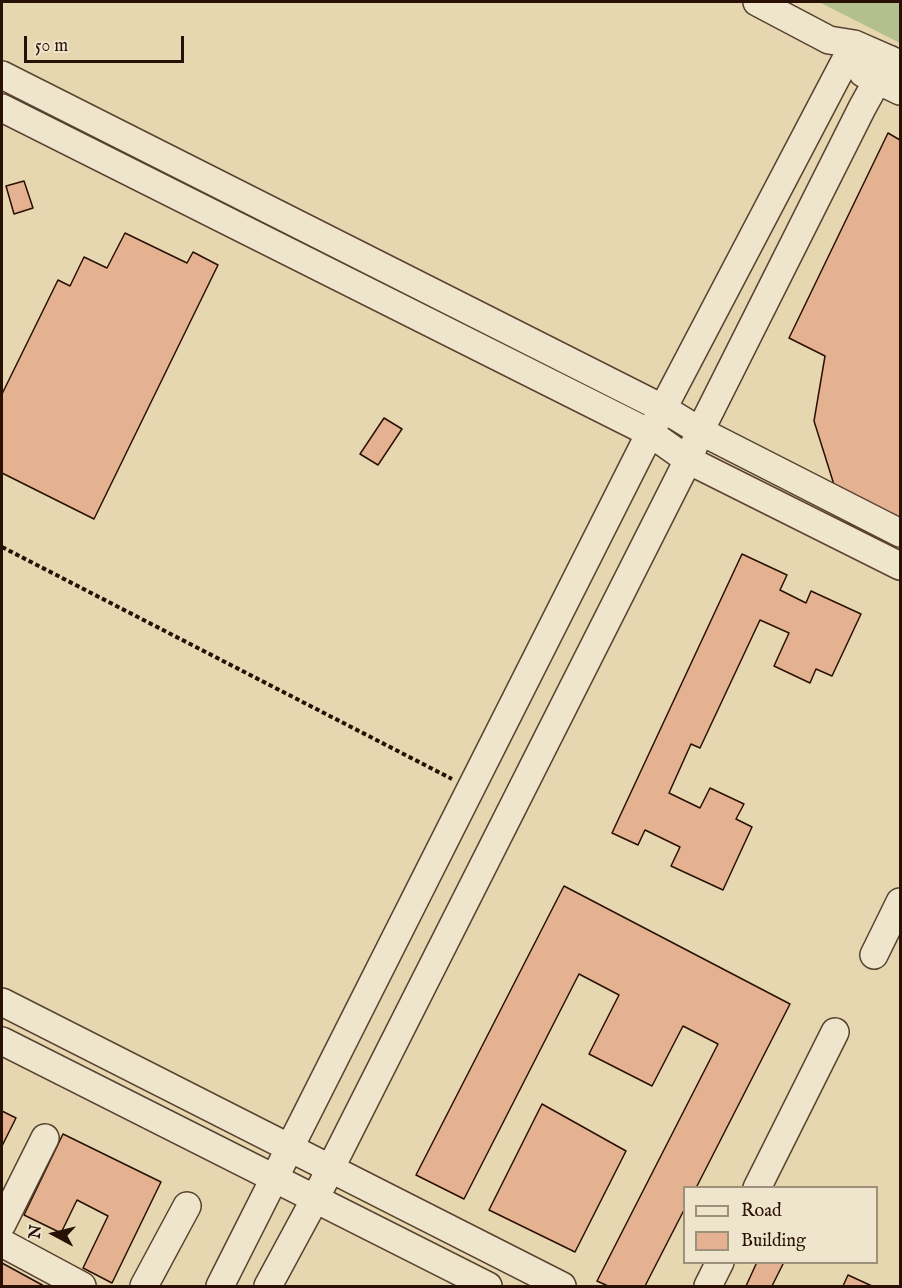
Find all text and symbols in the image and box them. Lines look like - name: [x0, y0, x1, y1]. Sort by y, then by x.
- scale bar: [27, 24, 188, 62]
- text: 50 m: [35, 35, 68, 58]
- legend: [683, 1186, 878, 1264]
- text: Road: [741, 1200, 782, 1223]
- north arrow: [24, 1204, 84, 1264]
- text: N: [25, 1224, 47, 1240]
- text: Building: [741, 1230, 806, 1253]

